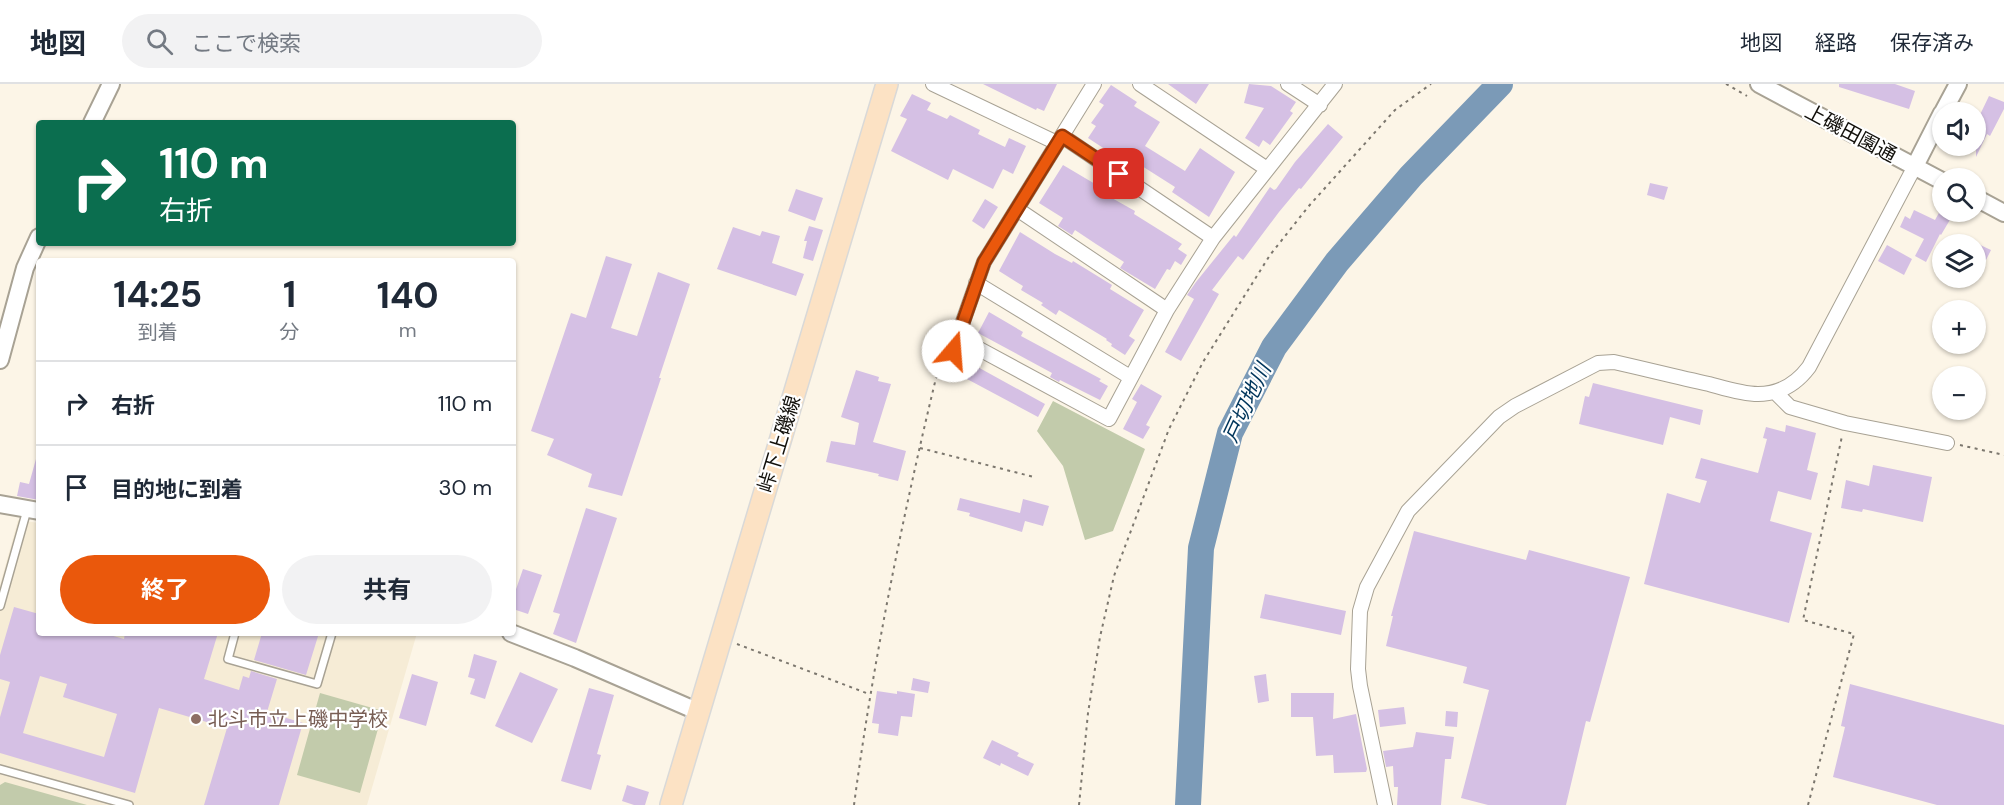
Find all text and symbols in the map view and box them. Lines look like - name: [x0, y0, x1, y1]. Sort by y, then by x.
- search box: [122, 14, 542, 68]
- text: 地図: [30, 25, 86, 62]
- icon: search: [143, 25, 176, 58]
- text: ここで検索: [191, 29, 301, 58]
- text: 地図: [1740, 29, 1782, 57]
- text: 経路: [1815, 29, 1857, 57]
- text: 保存済み: [1890, 29, 1974, 57]
- street label: 上磯田園通: [1801, 98, 1901, 168]
- map controls: [1932, 102, 1986, 420]
- button: sound: [1932, 102, 1986, 156]
- text: 110 m: [159, 136, 269, 191]
- icon: right: [60, 144, 138, 222]
- pin: [1093, 148, 1144, 199]
- icon: arrive: [1102, 157, 1135, 190]
- button: search: [1932, 168, 1986, 222]
- text: 右折: [159, 193, 213, 228]
- button: layers: [1932, 234, 1986, 288]
- text: 14:25: [113, 271, 202, 318]
- text: 1: [283, 271, 296, 318]
- text: 140: [377, 272, 439, 319]
- button: +: [1932, 300, 1986, 354]
- text: m: [399, 317, 417, 343]
- text: 到着: [138, 319, 178, 345]
- text: 分: [279, 319, 299, 345]
- position arrow: [921, 319, 985, 383]
- water label: 戸切地川: [1217, 357, 1278, 447]
- button: −: [1932, 366, 1986, 420]
- icon: right: [60, 387, 93, 420]
- text: 110 m: [438, 389, 492, 418]
- text: 右折: [111, 391, 155, 420]
- street label: 峠下上磯線: [752, 392, 806, 496]
- icon: arrive: [60, 471, 93, 504]
- text: 30 m: [438, 473, 492, 502]
- text: 目的地に到着: [111, 475, 243, 504]
- button: 終了: [60, 555, 270, 624]
- button: 共有: [282, 555, 492, 624]
- place label: 北斗市立上磯中学校: [208, 706, 388, 732]
- marker: 北斗市立上磯中学校: [189, 712, 203, 726]

